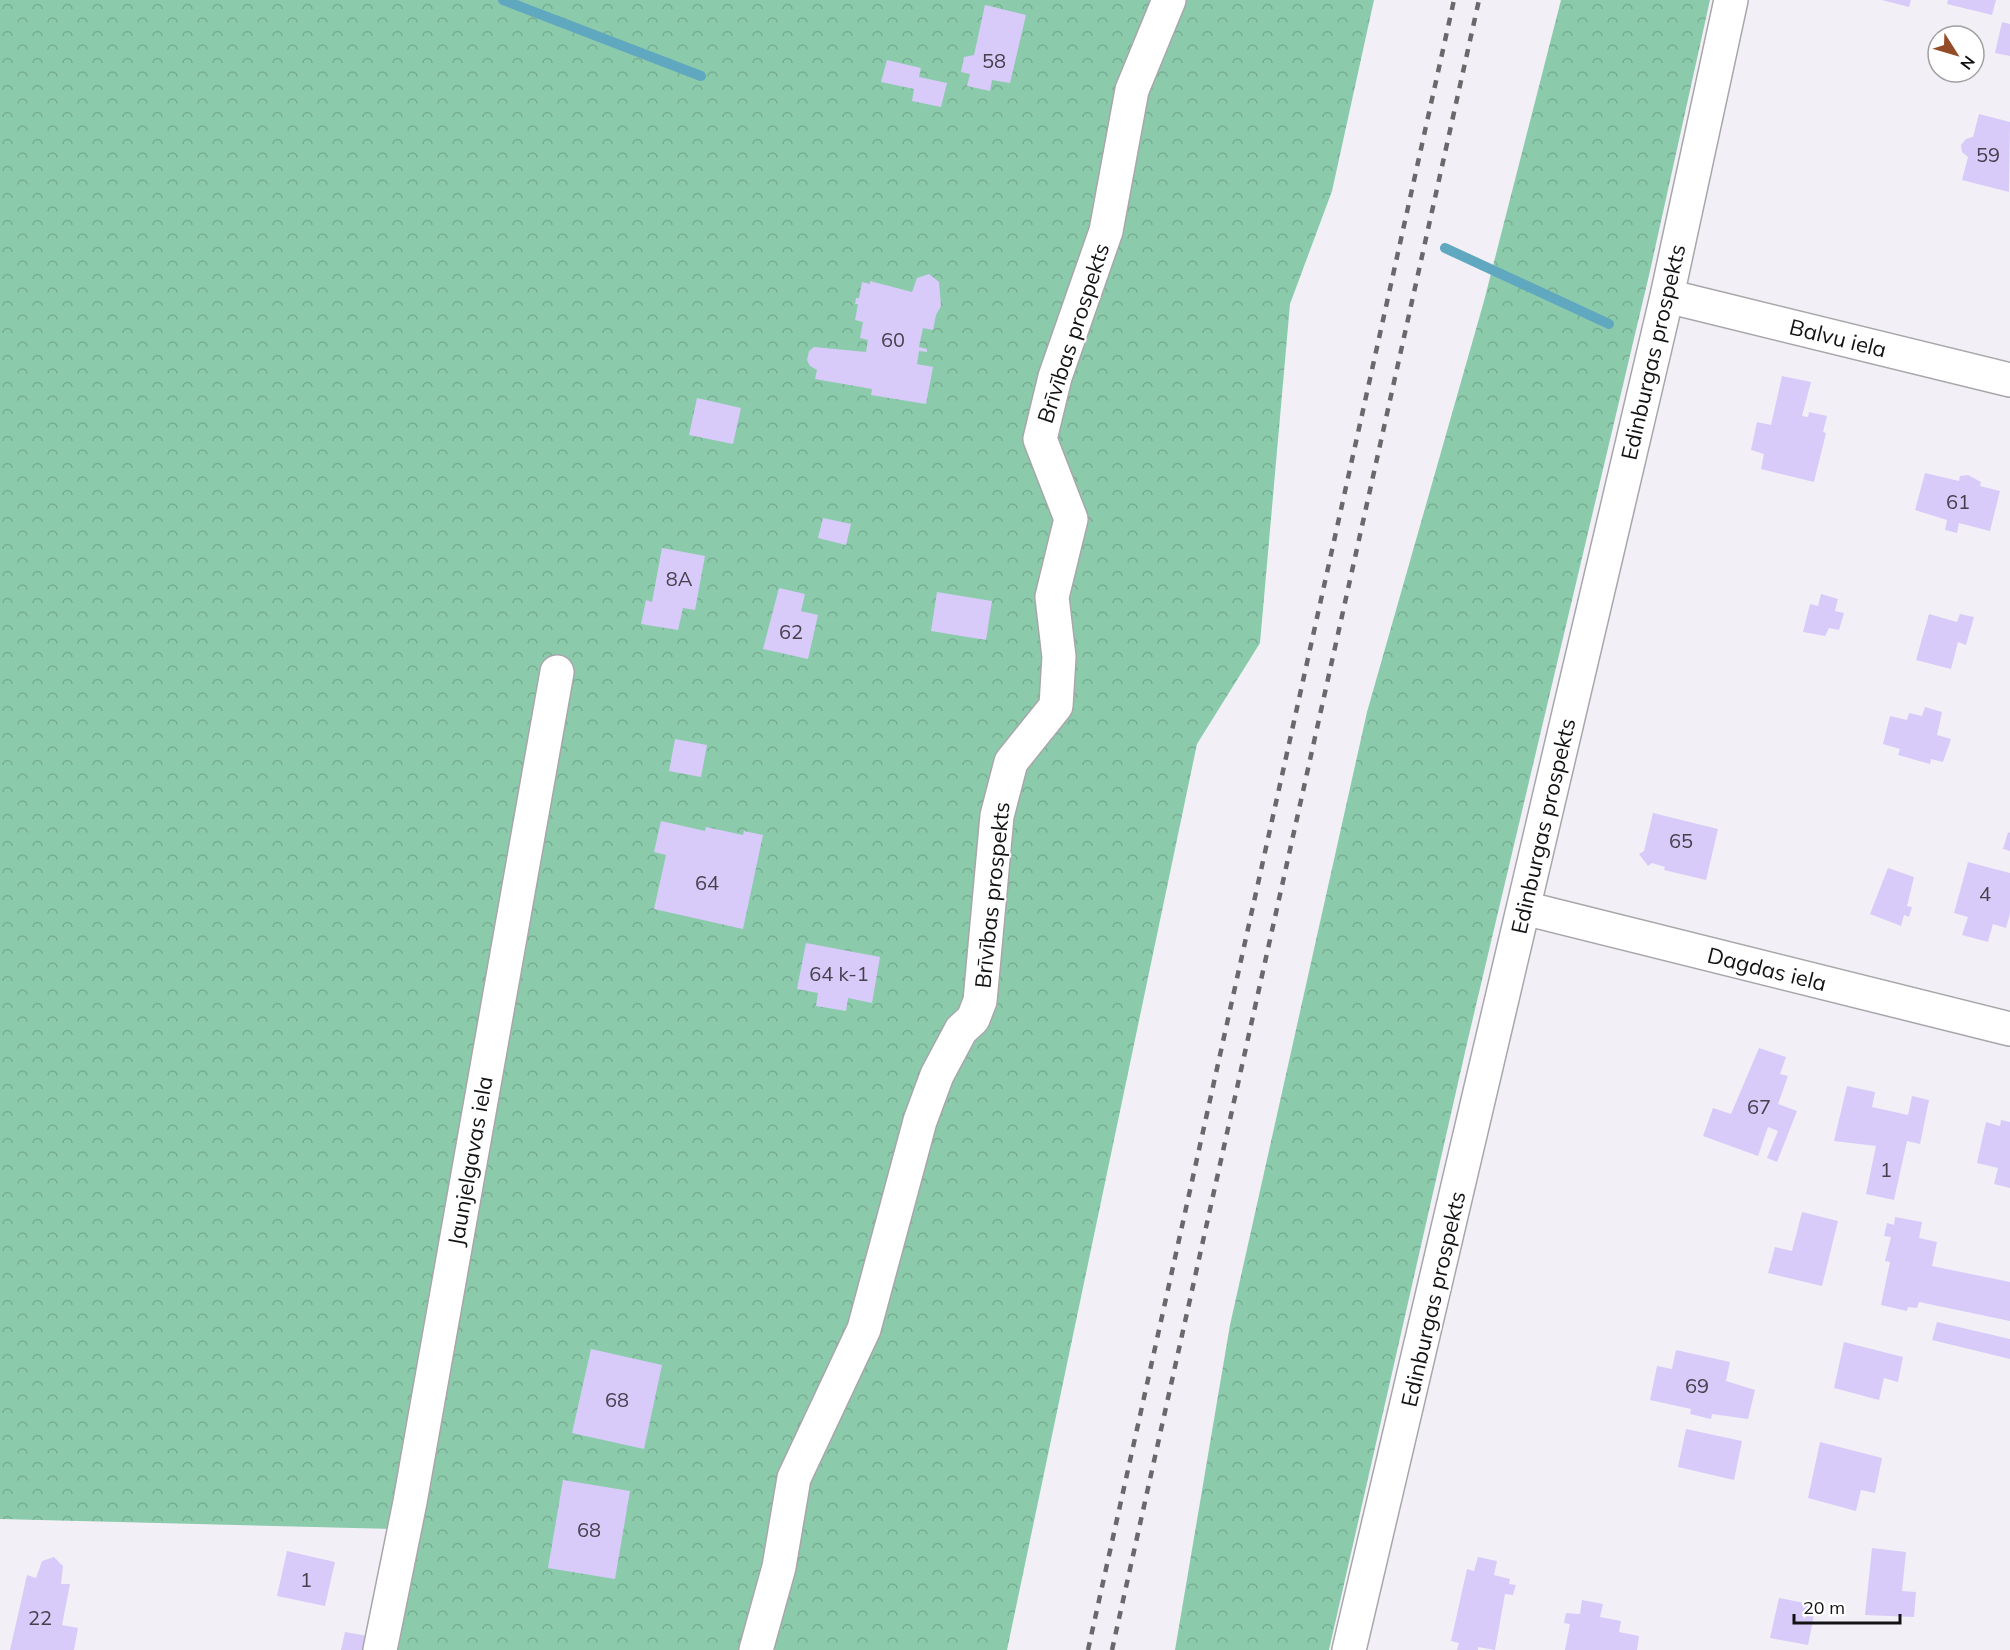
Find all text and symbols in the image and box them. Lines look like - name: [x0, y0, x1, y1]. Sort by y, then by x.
- north arrow: [1926, 24, 1986, 84]
- house number: 58: [982, 48, 1006, 73]
- text: N: [1956, 52, 1980, 74]
- house number: 59: [1976, 142, 2000, 167]
- street label: Brīvības prospekts: [1031, 240, 1115, 426]
- street label: Edinburgas prospekts: [1615, 241, 1691, 463]
- street label: Balvu iela: [1787, 312, 1889, 364]
- house number: 60: [881, 327, 905, 352]
- house number: 61: [1946, 489, 1970, 514]
- house number: 8A: [666, 566, 693, 591]
- house number: 62: [779, 619, 803, 644]
- street label: Edinburgas prospekts: [1505, 715, 1581, 937]
- street label: Brīvības prospekts: [968, 800, 1016, 990]
- house number: 65: [1669, 828, 1693, 853]
- house number: 64: [695, 870, 719, 895]
- house number: 4: [1979, 881, 1991, 906]
- street label: Dagdas iela: [1705, 941, 1829, 997]
- house number: 64 k-1: [809, 961, 869, 986]
- street label: Jaunjelgavas iela: [441, 1074, 499, 1248]
- house number: 67: [1747, 1094, 1771, 1119]
- house number: 1: [1880, 1157, 1892, 1182]
- street label: Edinburgas prospekts: [1395, 1188, 1471, 1410]
- house number: 69: [1685, 1373, 1709, 1398]
- house number: 68: [605, 1387, 629, 1412]
- house number: 68: [577, 1517, 601, 1542]
- house number: 1: [300, 1567, 312, 1592]
- scale bar: [1794, 1587, 1900, 1625]
- text: 20 m: [1803, 1596, 1845, 1619]
- house number: 22: [28, 1605, 52, 1630]

